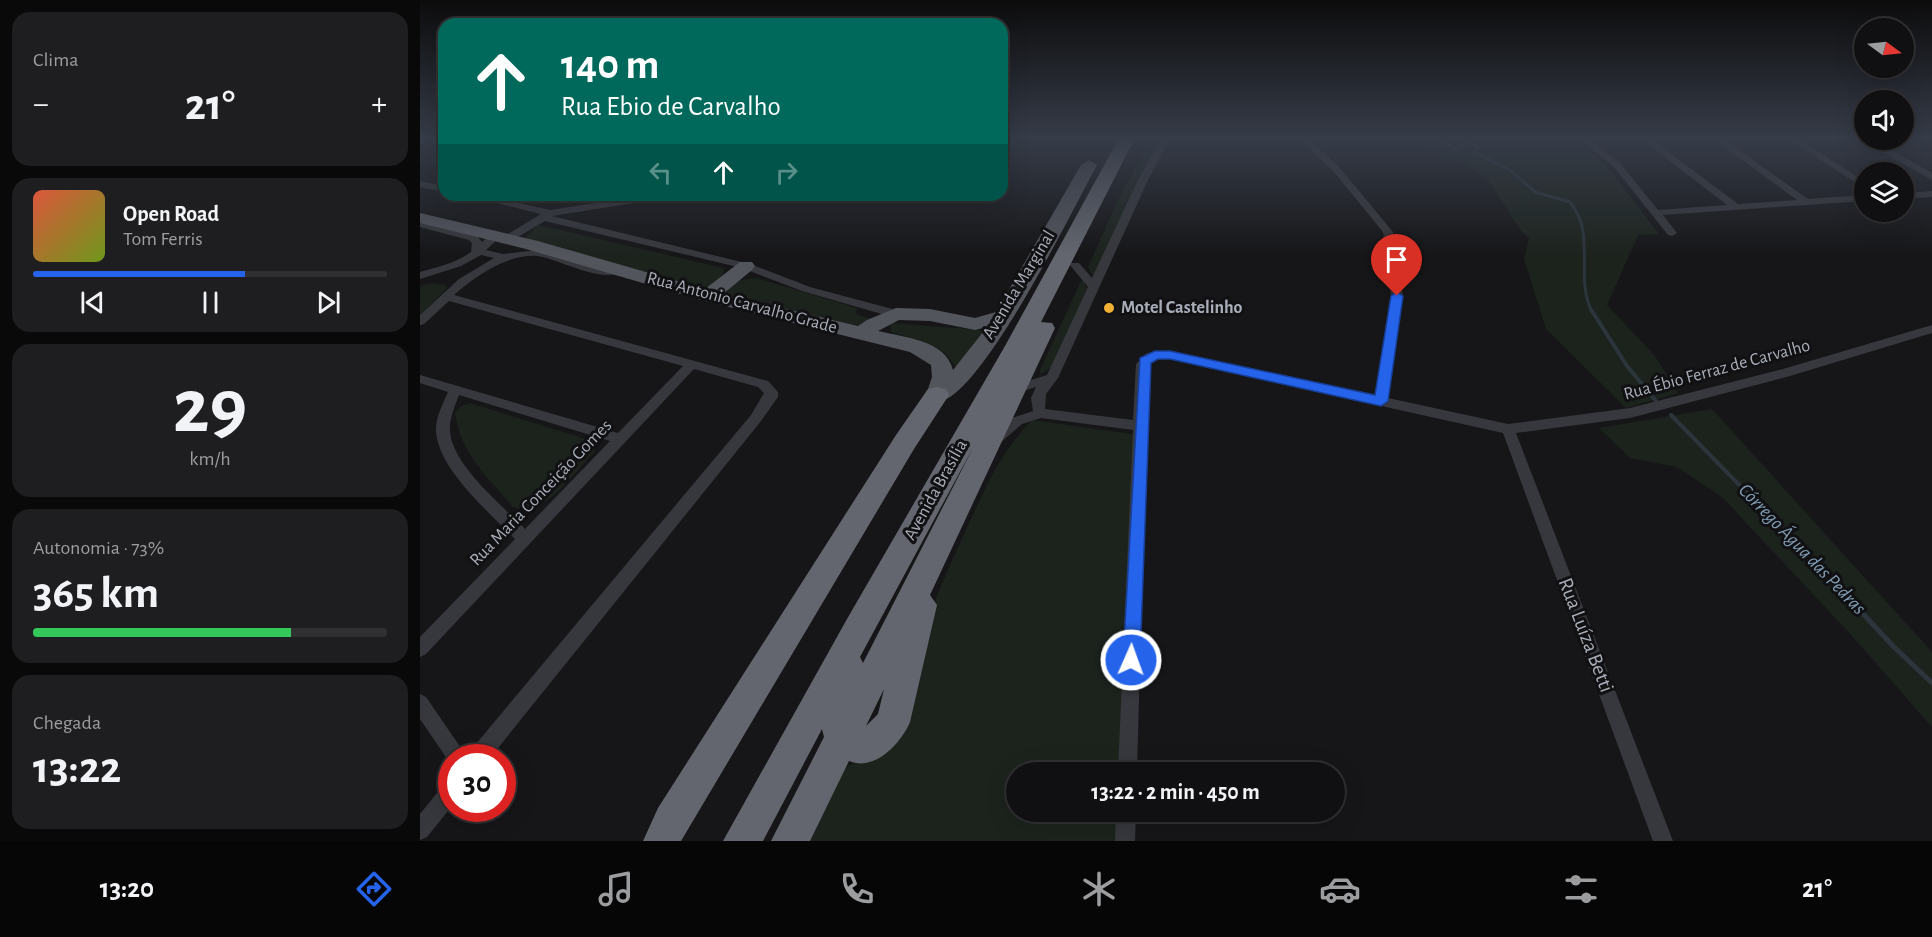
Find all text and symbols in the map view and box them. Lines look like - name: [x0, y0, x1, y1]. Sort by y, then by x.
- north arrow: [1854, 18, 1914, 78]
- map controls: [1854, 18, 1914, 222]
- icon: ahead: [462, 42, 540, 120]
- text: 140 m: [561, 44, 659, 86]
- text: Clima: [33, 50, 78, 70]
- text: 21°: [185, 83, 235, 128]
- text: −: [33, 88, 49, 121]
- text: +: [371, 88, 387, 121]
- button: sound: [1854, 90, 1914, 150]
- text: Rua Ebio de Carvalho: [561, 93, 781, 120]
- icon: left: [644, 156, 677, 189]
- icon: ahead: [707, 156, 740, 189]
- icon: right: [770, 156, 803, 189]
- button: layers: [1854, 162, 1914, 222]
- text: Open Road: [123, 203, 219, 225]
- street label: Avenida Marginal: [980, 228, 1058, 342]
- text: Tom Ferris: [123, 229, 203, 249]
- pin: [1371, 234, 1422, 296]
- icon: arrive: [1380, 243, 1413, 276]
- street label: Rua Antonio Carvalho Grade: [645, 269, 839, 337]
- icon: previous: [76, 286, 109, 319]
- icon: pause: [194, 286, 227, 319]
- icon: next: [312, 286, 345, 319]
- place label: Motel Castelinho: [1121, 299, 1243, 317]
- marker: Motel Castelinho: [1102, 301, 1116, 315]
- street label: Rua Ébio Ferraz de Carvalho: [1621, 333, 1812, 404]
- text: 29: [173, 369, 247, 447]
- street label: Rua Maria Conceição Gomes: [467, 416, 615, 570]
- street label: Avenida Brasília: [901, 437, 971, 543]
- text: km/h: [189, 449, 231, 469]
- water label: Córrego Água das Pedras: [1735, 479, 1871, 619]
- text: Autonomia · 73%: [33, 538, 164, 558]
- text: 365 km: [33, 571, 159, 616]
- street label: Rua Luíza Betti: [1555, 575, 1617, 695]
- position arrow: [1099, 628, 1163, 692]
- text: Chegada: [33, 713, 101, 733]
- speed limit sign: 30: [438, 744, 516, 822]
- text: 13:22: [33, 746, 121, 791]
- text: 13:22 · 2 min · 450 m: [1091, 781, 1260, 803]
- icon: directions: [353, 868, 395, 910]
- icon: music: [595, 868, 637, 910]
- icon: phone: [836, 868, 878, 910]
- icon: climate: [1078, 868, 1120, 910]
- icon: car: [1319, 868, 1361, 910]
- icon: filters: [1560, 868, 1602, 910]
- text: 13:20: [100, 875, 154, 902]
- text: 21°: [1802, 875, 1832, 902]

